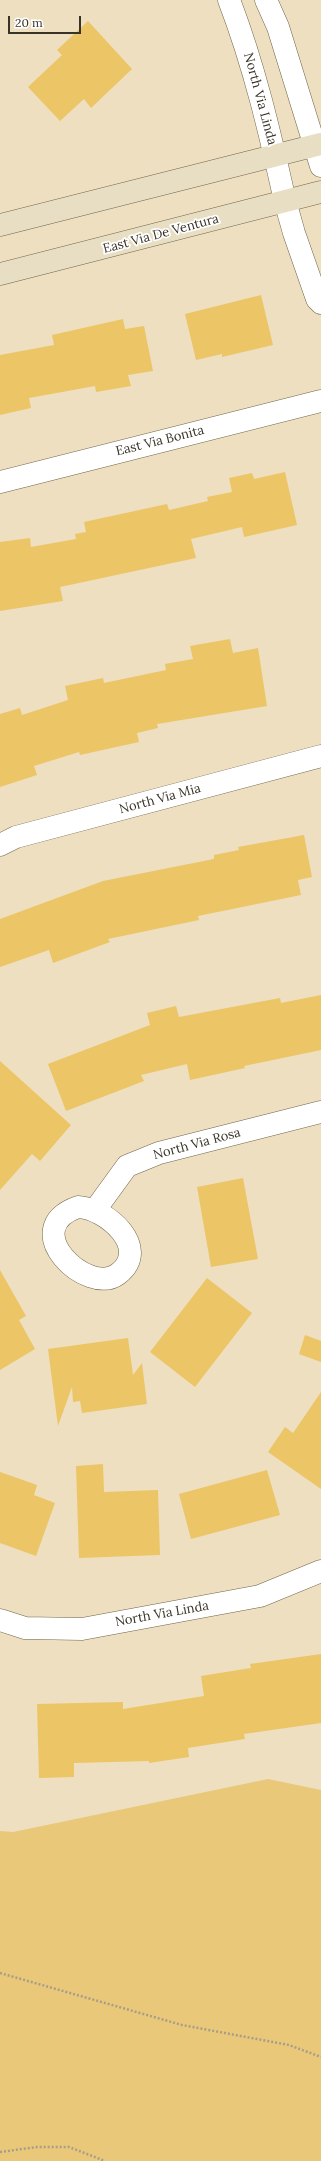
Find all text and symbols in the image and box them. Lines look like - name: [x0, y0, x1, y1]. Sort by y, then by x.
- scale bar: [10, 8, 83, 34]
- text: 20 m: [15, 15, 43, 30]
- street label: North Via Linda: [240, 51, 280, 147]
- street label: East Via De Ventura: [101, 211, 221, 257]
- street label: East Via Bonita: [114, 422, 206, 460]
- street label: North Via Mia: [118, 781, 202, 817]
- street label: North Via Rosa: [152, 1125, 242, 1163]
- street label: North Via Linda: [114, 1598, 210, 1630]

